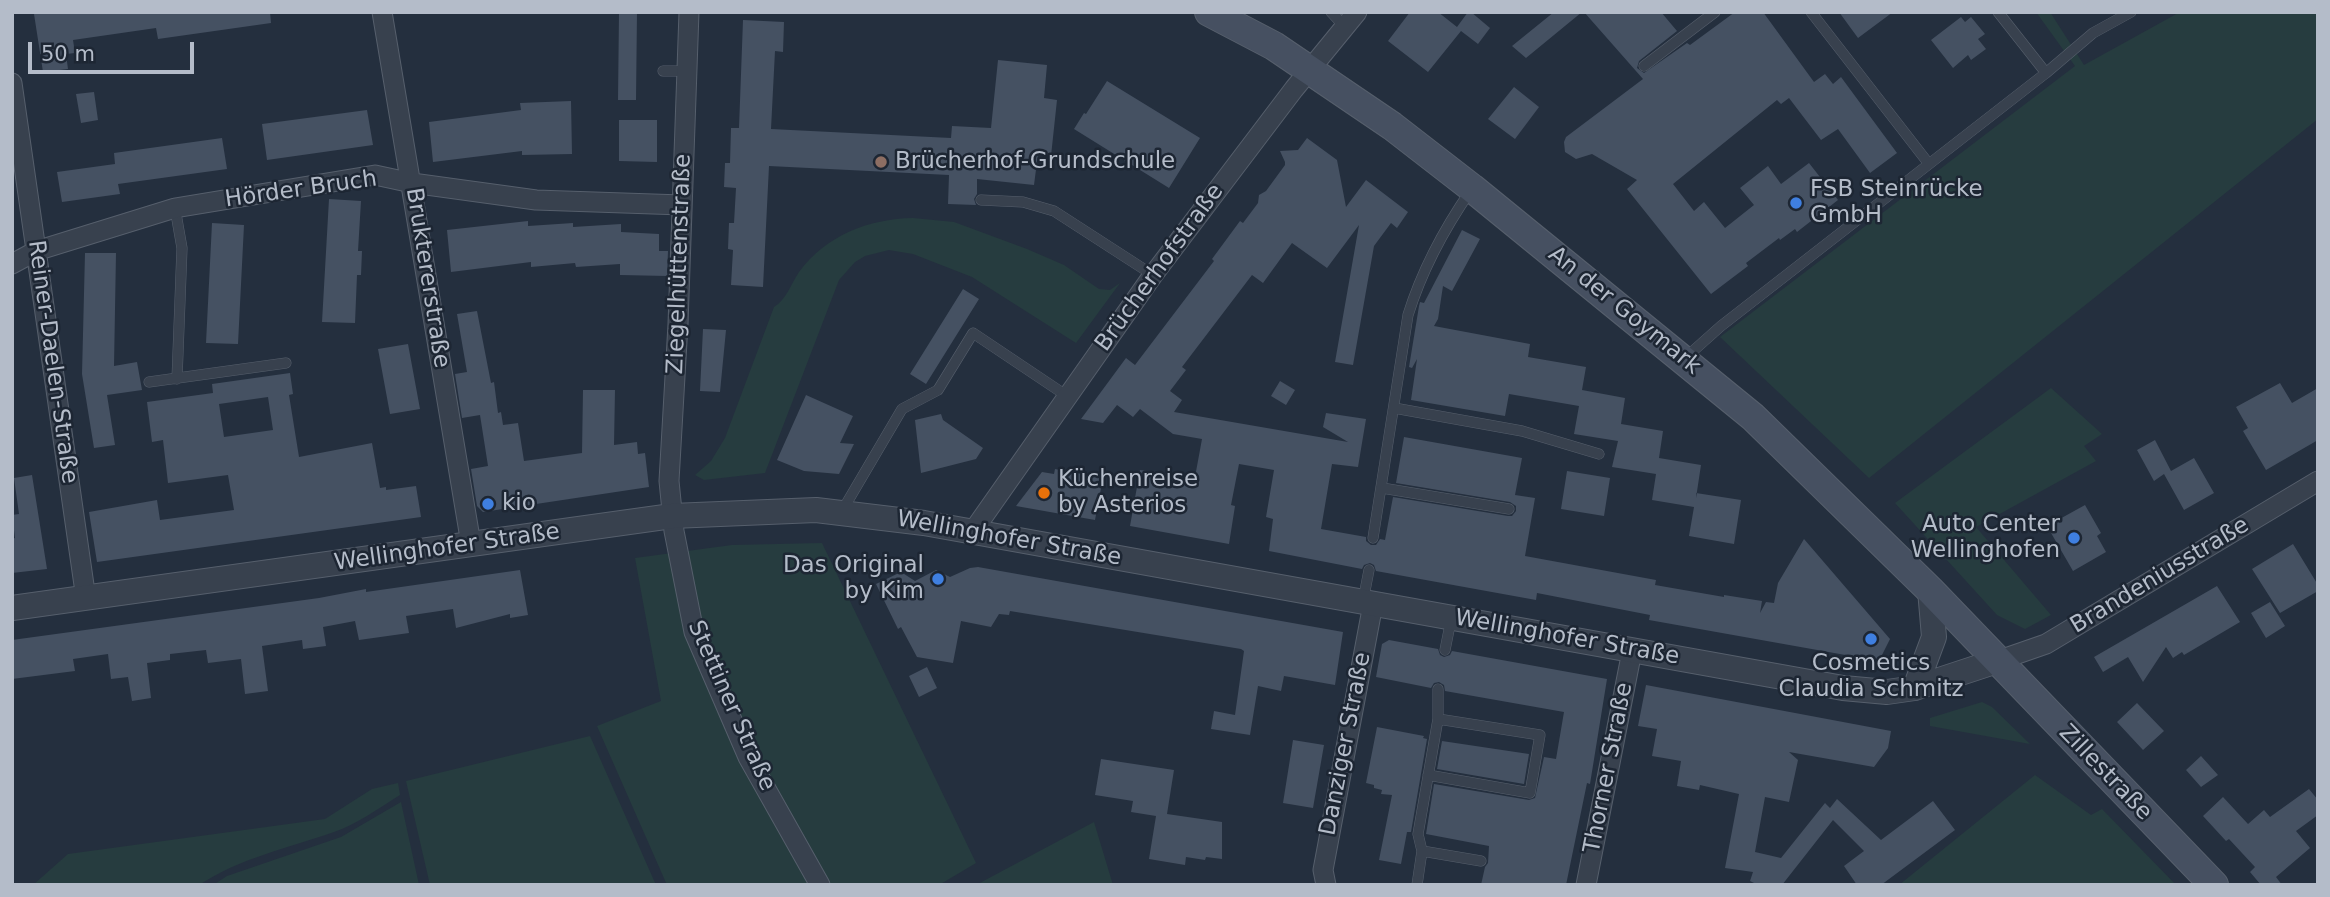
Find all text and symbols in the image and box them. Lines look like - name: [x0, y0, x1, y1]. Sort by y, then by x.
- scale bar: [32, 28, 198, 72]
- text: 50 m: [41, 42, 95, 66]
- place label: Brücherhof-Grundschule: [895, 148, 1175, 176]
- street label: Ziegelhüttenstraße: [662, 153, 698, 375]
- marker: Brücherhof-Grundschule: [873, 154, 889, 170]
- street label: Hörder Bruch: [223, 166, 379, 214]
- place label: FSB Steinrücke GmbH: [1810, 176, 1983, 230]
- street label: Brücherhofstraße: [1090, 179, 1230, 357]
- street label: Bruktererstraße: [399, 186, 455, 370]
- marker: FSB Steinrücke GmbH: [1788, 195, 1804, 211]
- street label: Reiner-Daelen-Straße: [21, 238, 83, 486]
- street label: An der Goymark: [1542, 241, 1706, 381]
- place label: Küchenreise by Asterios: [1058, 466, 1198, 520]
- marker: Küchenreise by Asterios: [1036, 485, 1052, 501]
- place label: kio: [502, 490, 536, 518]
- marker: kio: [480, 496, 496, 512]
- street label: Wellinghofer Straße: [895, 506, 1123, 572]
- place label: Auto Center Wellinghofen: [1911, 511, 2060, 565]
- street label: Brandeniusstraße: [2066, 512, 2254, 640]
- street label: Wellinghofer Straße: [333, 519, 561, 577]
- marker: Auto Center Wellinghofen: [2066, 530, 2082, 546]
- place label: Das Original by Kim: [783, 552, 924, 606]
- marker: Das Original by Kim: [930, 571, 946, 587]
- street label: Wellinghofer Straße: [1453, 605, 1681, 671]
- street label: Stettiner Straße: [681, 617, 781, 795]
- marker: Cosmetics Claudia Schmitz: [1863, 631, 1879, 647]
- street label: Danziger Straße: [1315, 650, 1377, 838]
- place label: Cosmetics Claudia Schmitz: [1778, 650, 1964, 704]
- street label: Thorner Straße: [1579, 680, 1639, 856]
- street label: Zillestraße: [2053, 719, 2157, 827]

